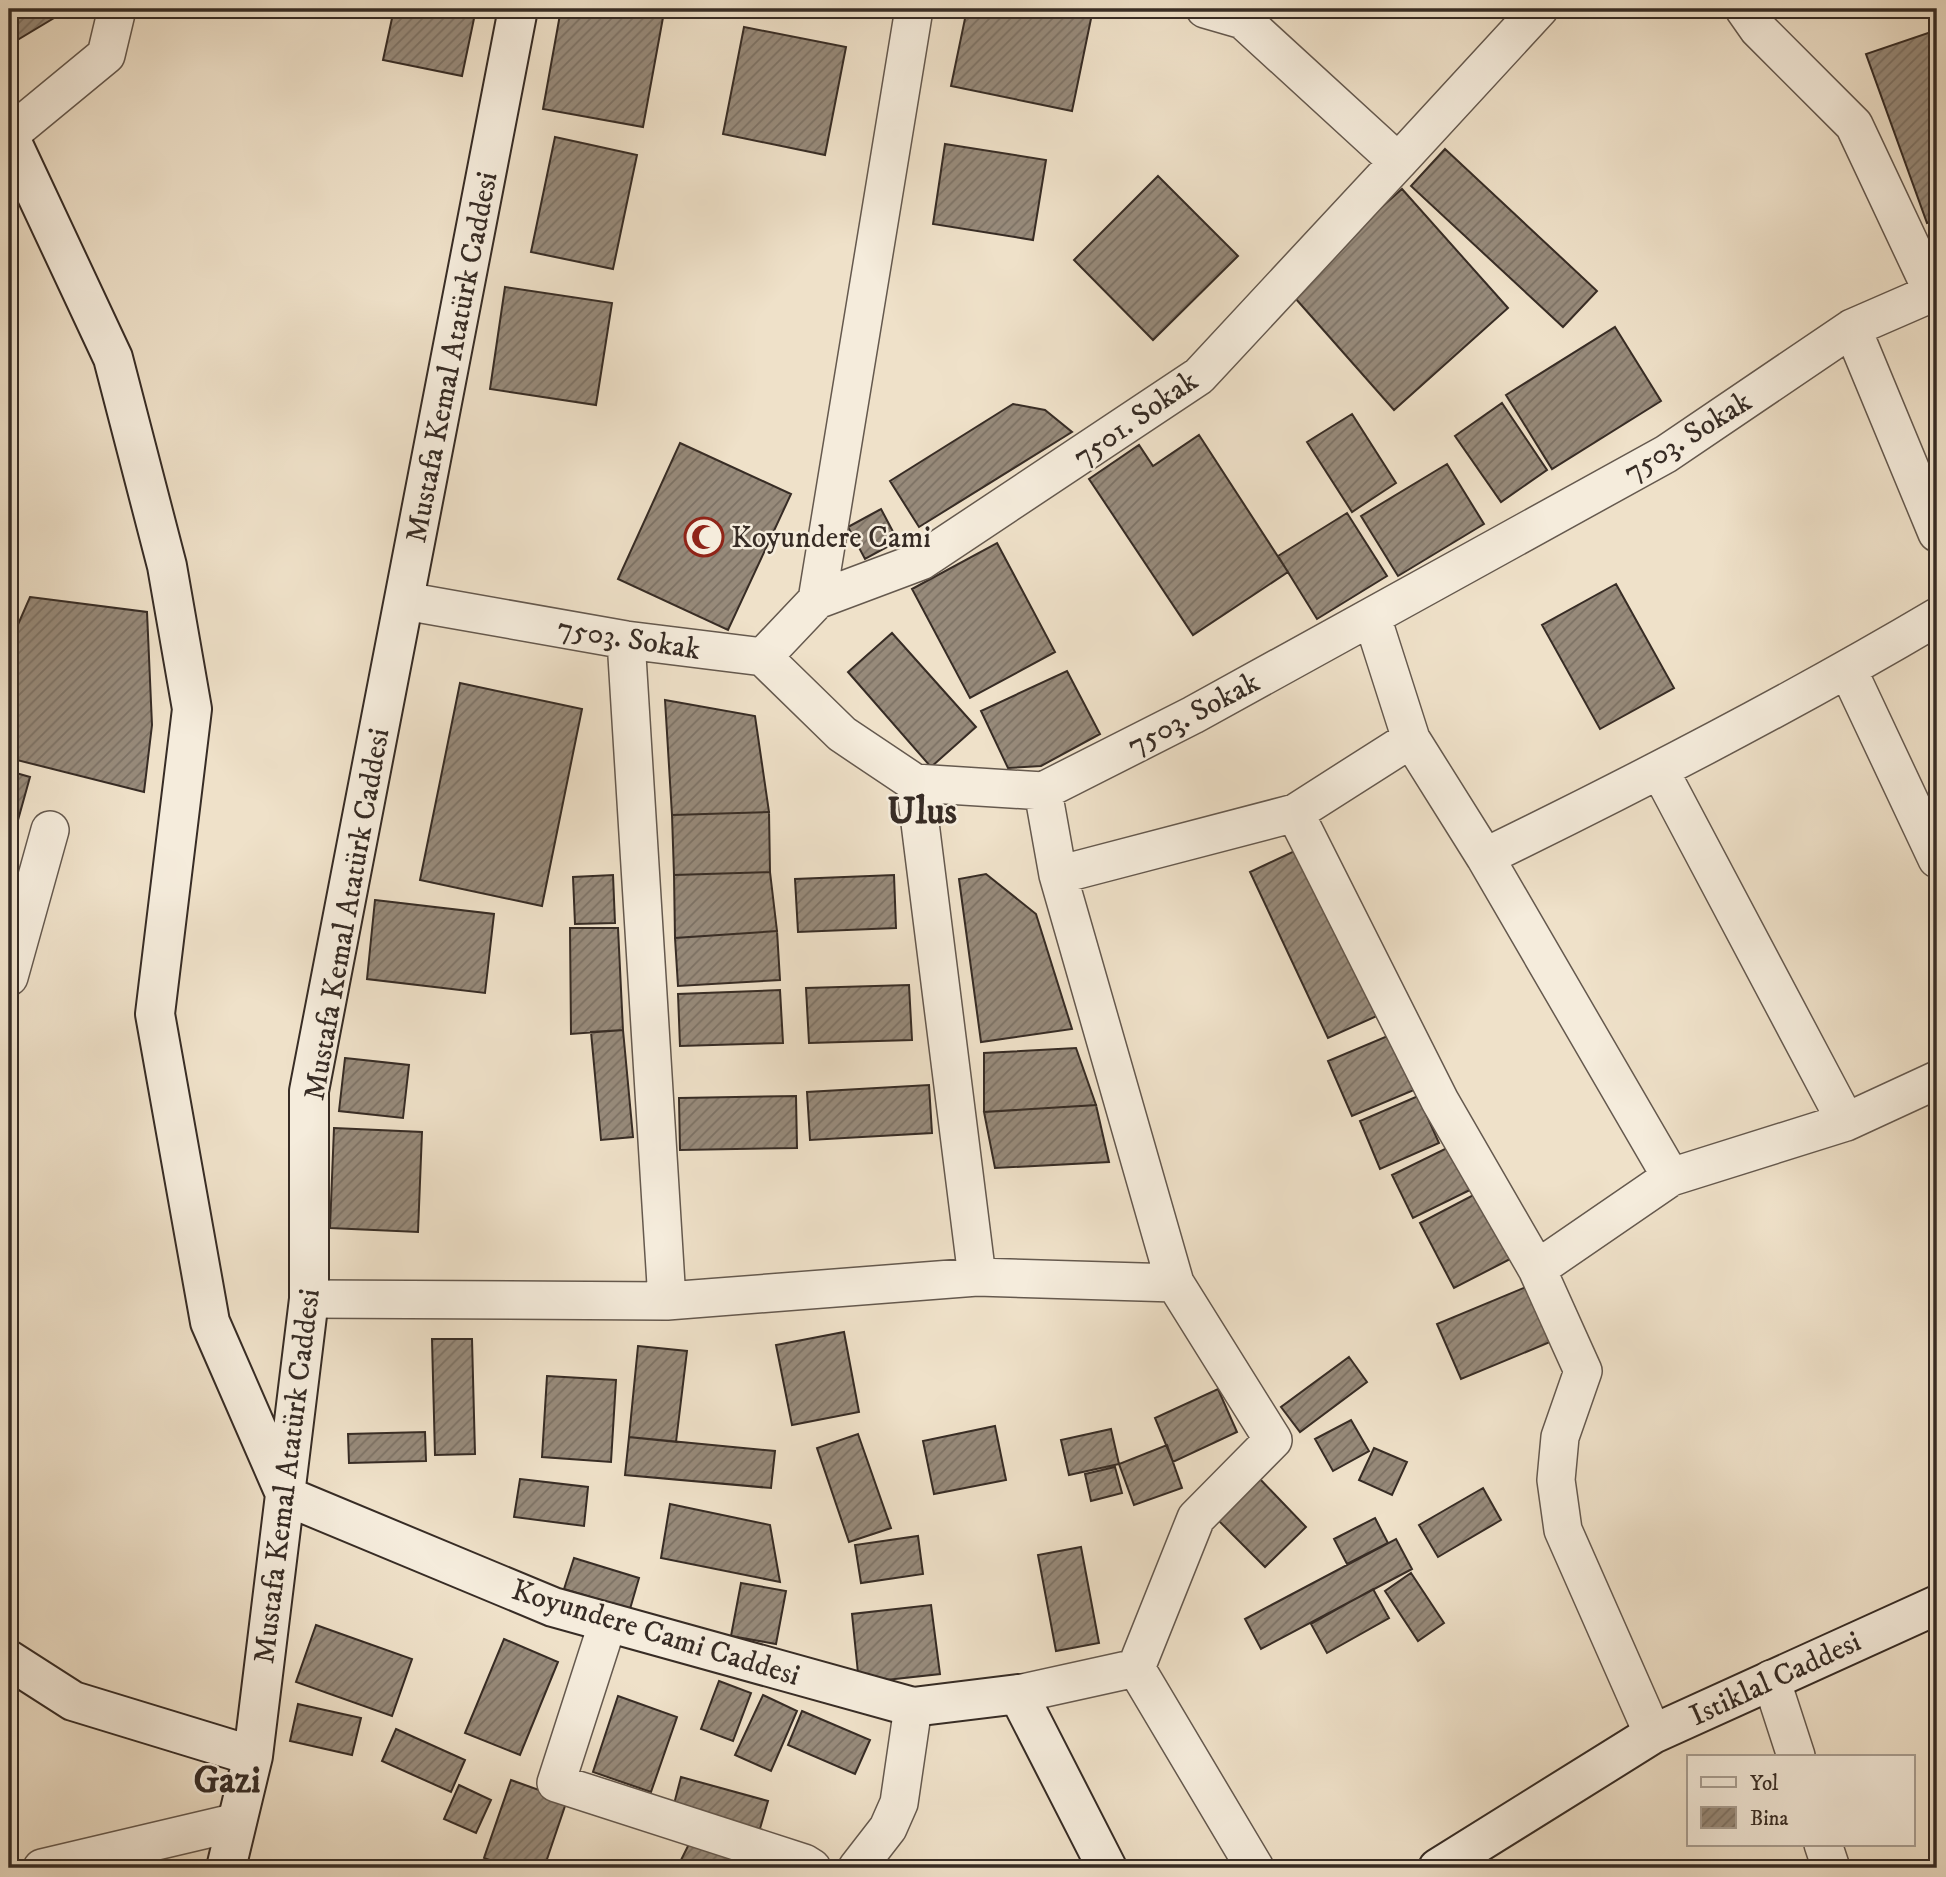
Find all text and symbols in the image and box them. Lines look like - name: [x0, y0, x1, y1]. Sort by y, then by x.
- street label: Mustafa Kemal Atatürk Caddesi: [398, 169, 507, 546]
- street label: 7501. Sokak: [1066, 363, 1205, 476]
- street label: 7503. Sokak: [1617, 383, 1759, 491]
- mosque icon: Koyundere Cami: [683, 516, 725, 558]
- place label: Koyundere Cami: [731, 520, 931, 557]
- street label: 7503. Sokak: [555, 610, 703, 669]
- street label: 7503. Sokak: [1121, 664, 1266, 765]
- street label: Mustafa Kemal Atatürk Caddesi: [297, 725, 398, 1103]
- district label: Ulus: [887, 789, 957, 836]
- street label: Mustafa Kemal Atatürk Caddesi: [246, 1287, 329, 1666]
- street label: Koyundere Cami Caddesi: [507, 1572, 804, 1695]
- street label: Istiklal Caddesi: [1684, 1624, 1867, 1735]
- legend: [1687, 1755, 1914, 1846]
- district label: Gazi: [193, 1758, 261, 1805]
- text: Yol: [1750, 1771, 1779, 1797]
- text: Bina: [1750, 1806, 1789, 1832]

